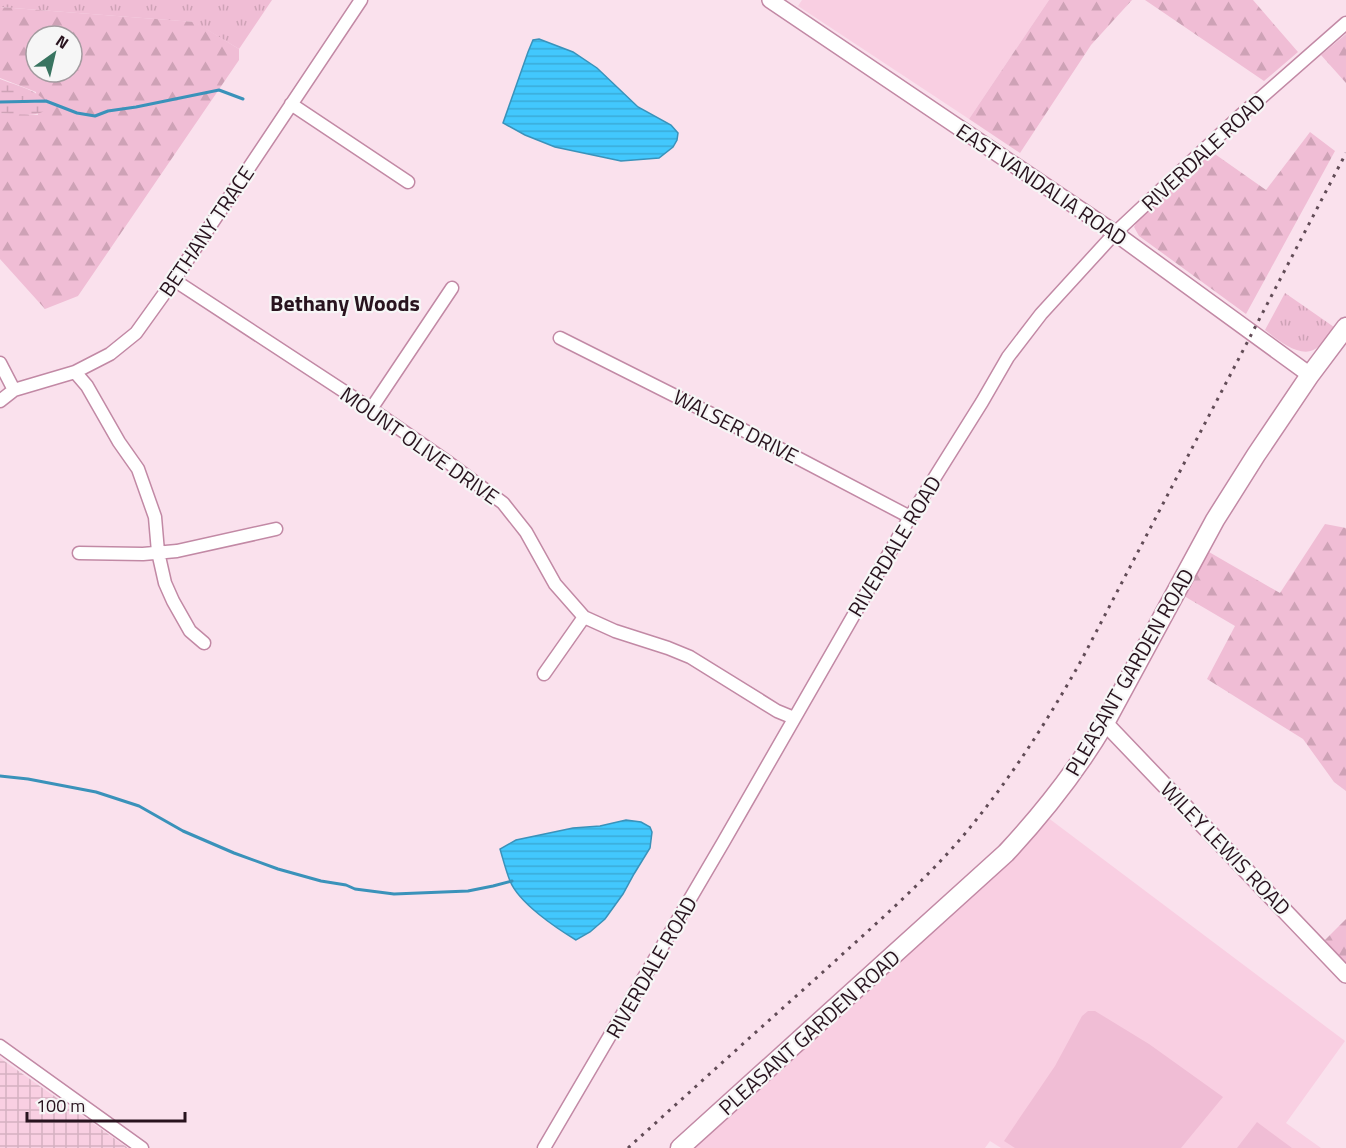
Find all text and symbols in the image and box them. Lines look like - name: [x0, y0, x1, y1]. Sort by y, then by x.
- north arrow: [24, 24, 84, 84]
- text: N: [51, 29, 74, 55]
- street label: RIVERDALE ROAD: [1134, 86, 1272, 218]
- street label: EAST VANDALIA ROAD: [950, 115, 1134, 253]
- street label: BETHANY TRACE: [150, 159, 262, 303]
- district label: Bethany Woods: [270, 286, 420, 320]
- street label: MOUNT OLIVE DRIVE: [334, 378, 506, 512]
- street label: WALSER DRIVE: [668, 381, 804, 471]
- street label: RIVERDALE ROAD: [839, 469, 949, 623]
- street label: PLEASANT GARDEN ROAD: [1056, 562, 1202, 782]
- street label: WILEY LEWIS ROAD: [1154, 774, 1298, 922]
- street label: RIVERDALE ROAD: [597, 890, 705, 1044]
- street label: PLEASANT GARDEN ROAD: [711, 941, 907, 1123]
- scale bar: [27, 1085, 184, 1123]
- text: 100 m: [36, 1092, 85, 1119]

